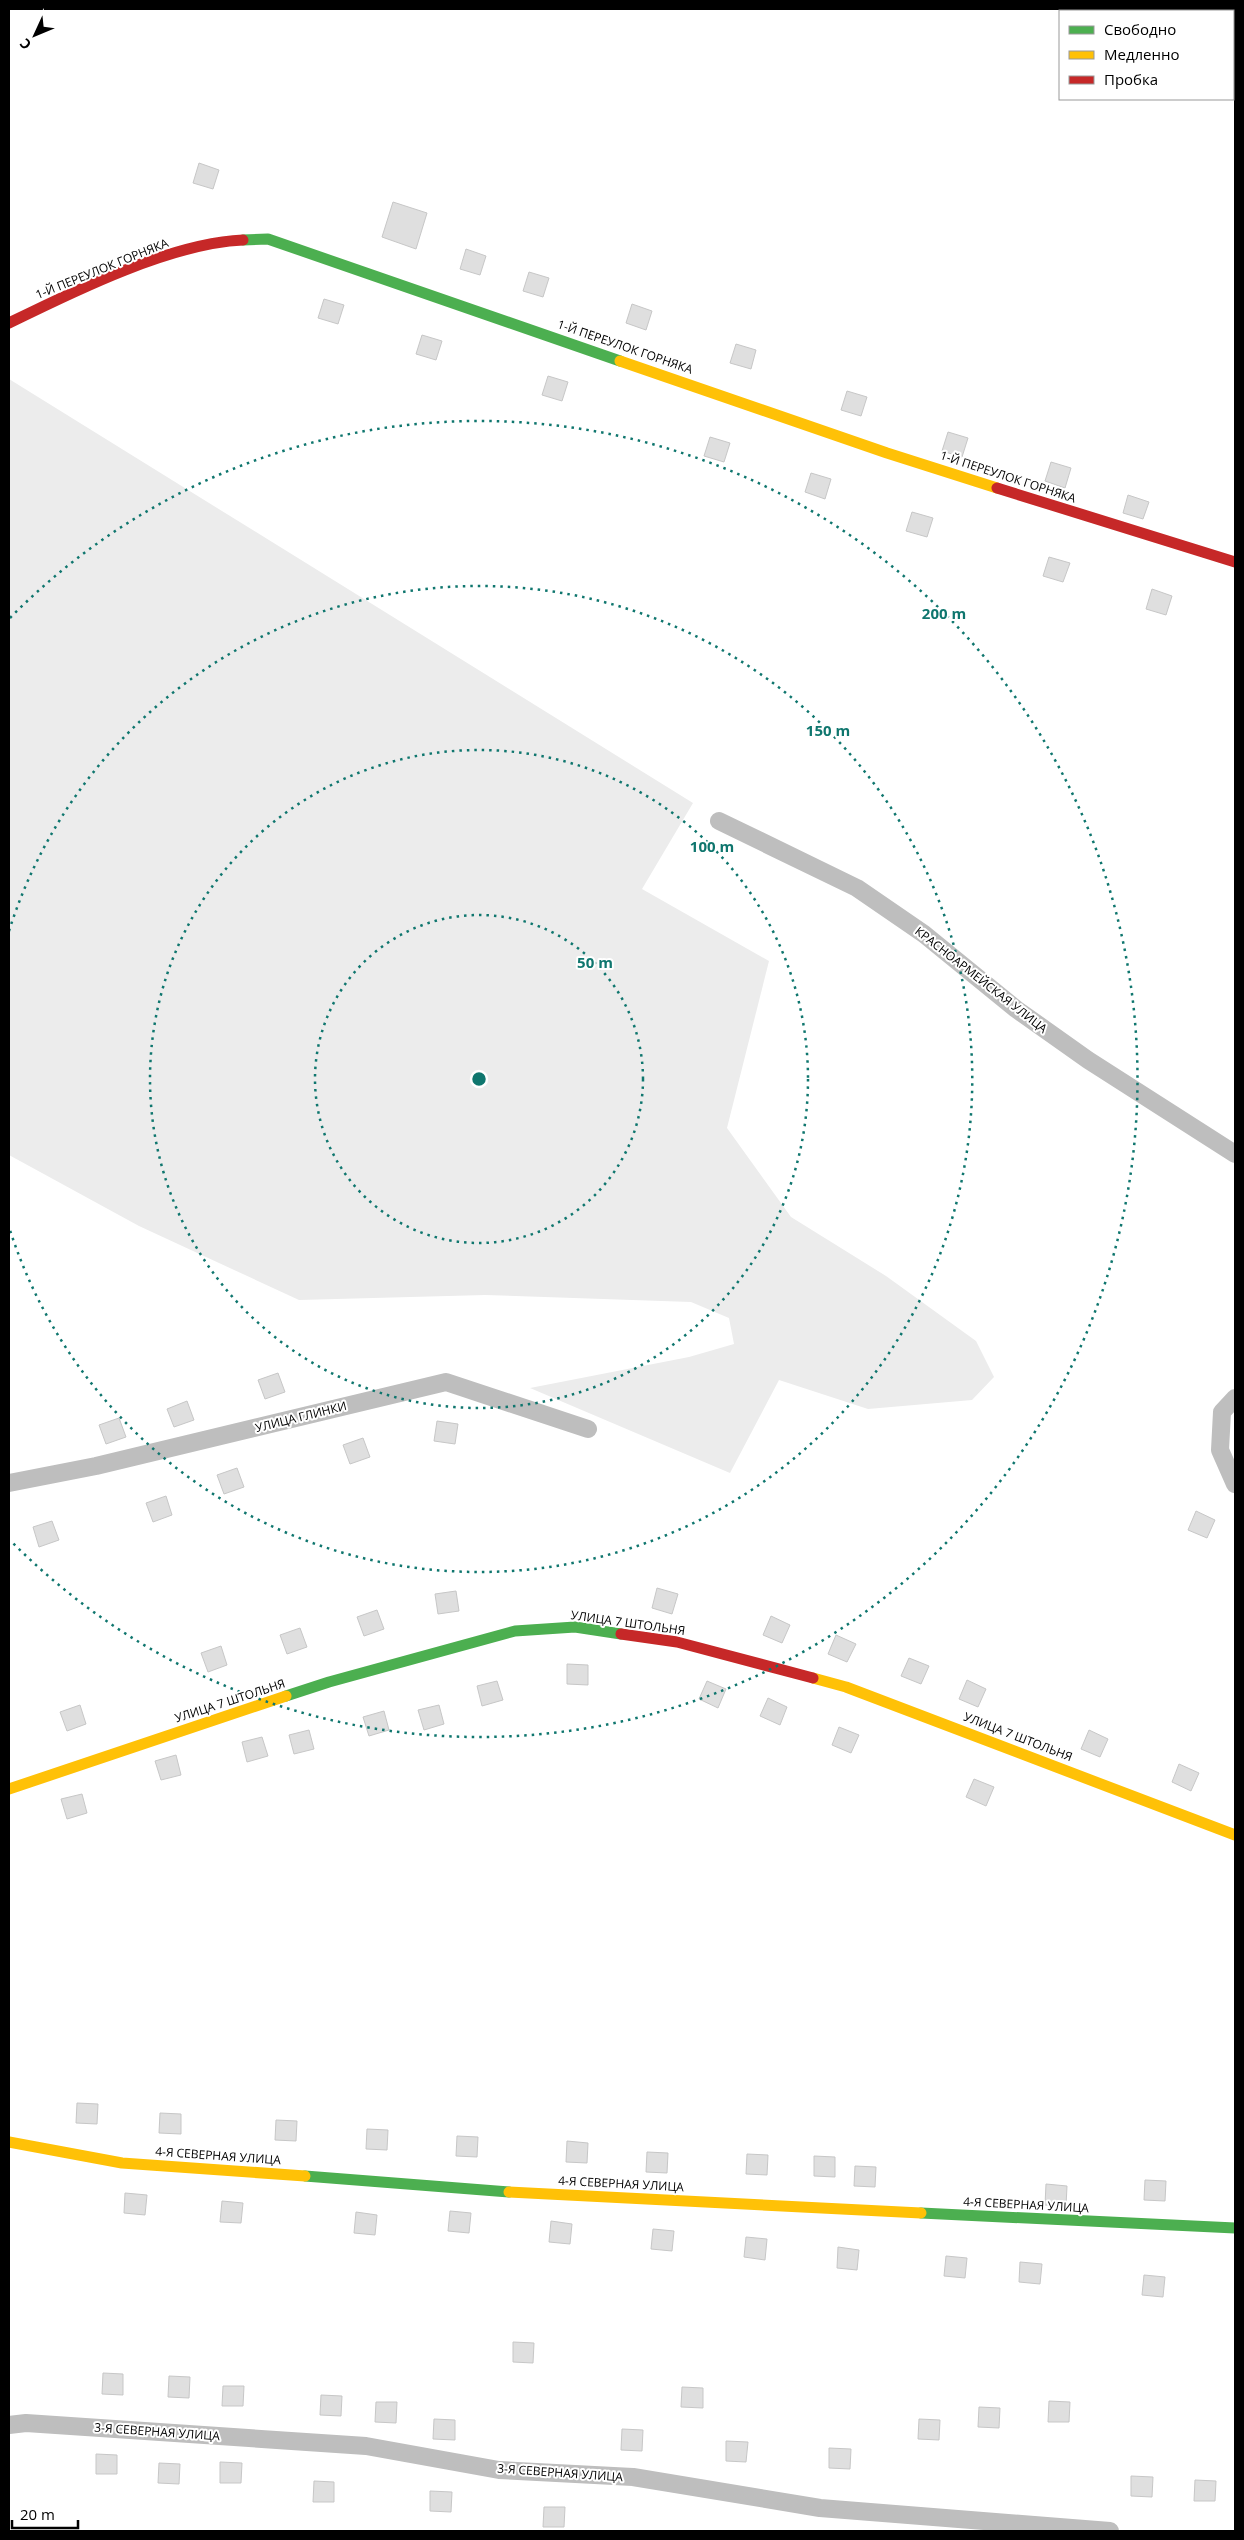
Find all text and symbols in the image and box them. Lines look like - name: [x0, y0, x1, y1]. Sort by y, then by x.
- north arrow: [10, 10, 60, 60]
- legend: [1059, 10, 1234, 100]
- text: Свободно: [1104, 19, 1176, 39]
- text: С: [15, 35, 35, 54]
- text: Медленно: [1104, 44, 1180, 64]
- text: Пробка: [1104, 69, 1158, 89]
- street label: 1-Й ПЕРЕУЛОК ГОРНЯКА: [33, 234, 171, 303]
- street label: 1-Й ПЕРЕУЛОК ГОРНЯКА: [555, 315, 695, 378]
- street label: 1-Й ПЕРЕУЛОК ГОРНЯКА: [938, 446, 1079, 507]
- text: 200 m: [922, 603, 966, 623]
- text: 150 m: [806, 720, 850, 740]
- text: 100 m: [690, 836, 734, 856]
- street label: КРАСНОАРМЕЙСКАЯ УЛИЦА: [912, 922, 1051, 1037]
- text: 50 m: [577, 952, 613, 972]
- centre of rings: [470, 1070, 488, 1088]
- street label: УЛИЦА ГЛИНКИ: [253, 1397, 348, 1436]
- street label: УЛИЦА 7 ШТОЛЬНЯ: [570, 1606, 686, 1639]
- street label: УЛИЦА 7 ШТОЛЬНЯ: [172, 1675, 287, 1726]
- street label: УЛИЦА 7 ШТОЛЬНЯ: [961, 1708, 1075, 1765]
- street label: 4-Я СЕВЕРНАЯ УЛИЦА: [155, 2143, 282, 2168]
- street label: 4-Я СЕВЕРНАЯ УЛИЦА: [558, 2172, 685, 2195]
- street label: 4-Я СЕВЕРНАЯ УЛИЦА: [963, 2193, 1090, 2216]
- street label: 3-Я СЕВЕРНАЯ УЛИЦА: [94, 2419, 221, 2444]
- street label: 3-Я СЕВЕРНАЯ УЛИЦА: [497, 2460, 624, 2485]
- scale bar: [12, 2498, 79, 2530]
- text: 20 m: [20, 2504, 55, 2524]

